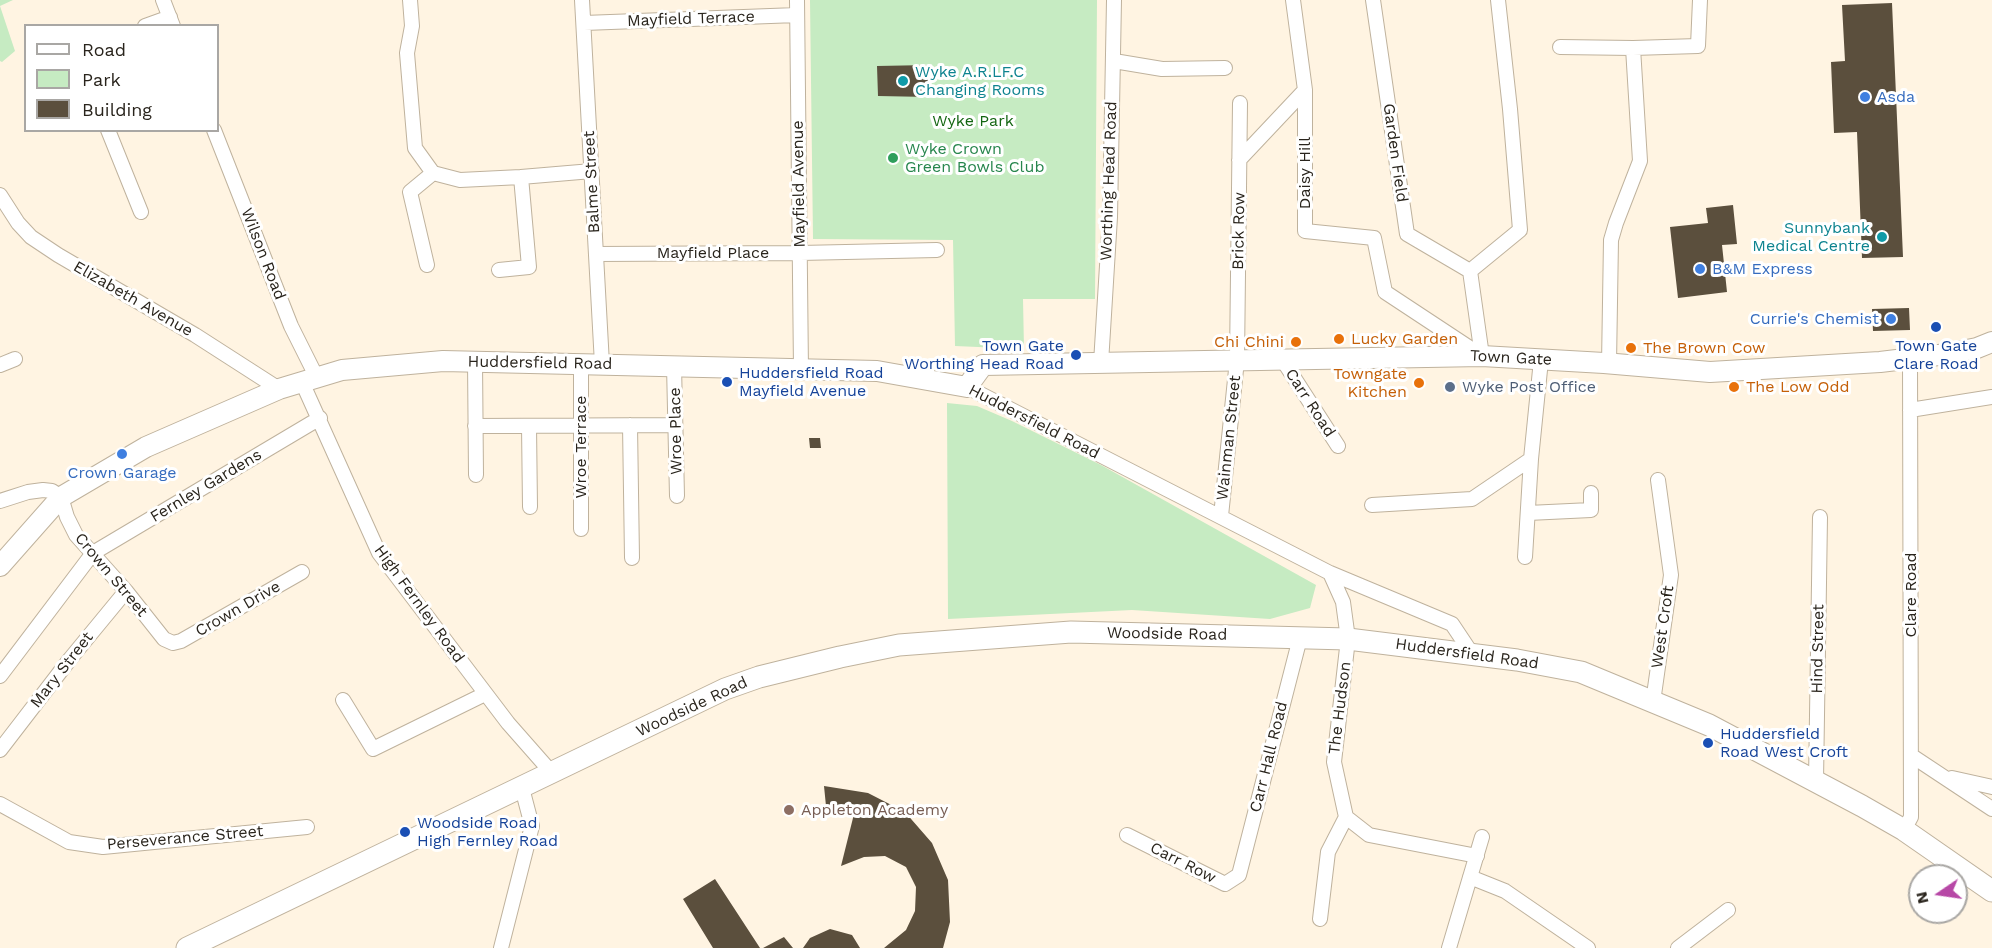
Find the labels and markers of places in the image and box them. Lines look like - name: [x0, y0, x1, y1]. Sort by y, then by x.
- place label: Wyke A.R.LF.C Changing Rooms: [915, 62, 1045, 100]
- marker: Wyke A.R.LF.C Changing Rooms: [896, 74, 910, 88]
- place label: Asda: [1877, 87, 1915, 107]
- marker: Asda: [1858, 90, 1872, 104]
- place label: Wyke Crown Green Bowls Club: [905, 139, 1044, 177]
- marker: Wyke Crown Green Bowls Club: [886, 151, 900, 165]
- place label: Sunnybank Medical Centre: [1752, 218, 1870, 256]
- marker: Sunnybank Medical Centre: [1875, 230, 1889, 244]
- place label: B&M Express: [1712, 259, 1813, 279]
- marker: B&M Express: [1693, 262, 1707, 276]
- place label: Currie's Chemist: [1750, 309, 1879, 329]
- marker: Currie's Chemist: [1884, 312, 1898, 326]
- marker: Town Gate Clare Road: [1929, 320, 1943, 334]
- place label: Lucky Garden: [1351, 329, 1458, 349]
- place label: Chi Chini: [1214, 332, 1284, 352]
- marker: Lucky Garden: [1332, 332, 1346, 346]
- marker: Chi Chini: [1289, 335, 1303, 349]
- place label: Town Gate Worthing Head Road: [904, 336, 1064, 374]
- place label: Town Gate Clare Road: [1894, 336, 1978, 374]
- place label: The Brown Cow: [1643, 338, 1765, 358]
- marker: The Brown Cow: [1624, 341, 1638, 355]
- marker: Town Gate Worthing Head Road: [1069, 348, 1083, 362]
- place label: Huddersfield Road Mayfield Avenue: [739, 363, 884, 401]
- place label: Towngate Kitchen: [1333, 364, 1407, 402]
- marker: Huddersfield Road Mayfield Avenue: [720, 375, 734, 389]
- marker: Towngate Kitchen: [1412, 376, 1426, 390]
- place label: Wyke Post Office: [1462, 377, 1596, 397]
- place label: The Low Odd: [1746, 377, 1849, 397]
- marker: Wyke Post Office: [1443, 380, 1457, 394]
- marker: The Low Odd: [1727, 380, 1741, 394]
- marker: Crown Garage: [115, 447, 129, 461]
- place label: Crown Garage: [67, 463, 177, 483]
- place label: Huddersfield Road West Croft: [1720, 724, 1848, 762]
- marker: Huddersfield Road West Croft: [1701, 736, 1715, 750]
- place label: Appleton Academy: [801, 800, 948, 820]
- marker: Appleton Academy: [782, 803, 796, 817]
- place label: Woodside Road High Fernley Road: [417, 813, 558, 851]
- marker: Woodside Road High Fernley Road: [398, 825, 412, 839]

